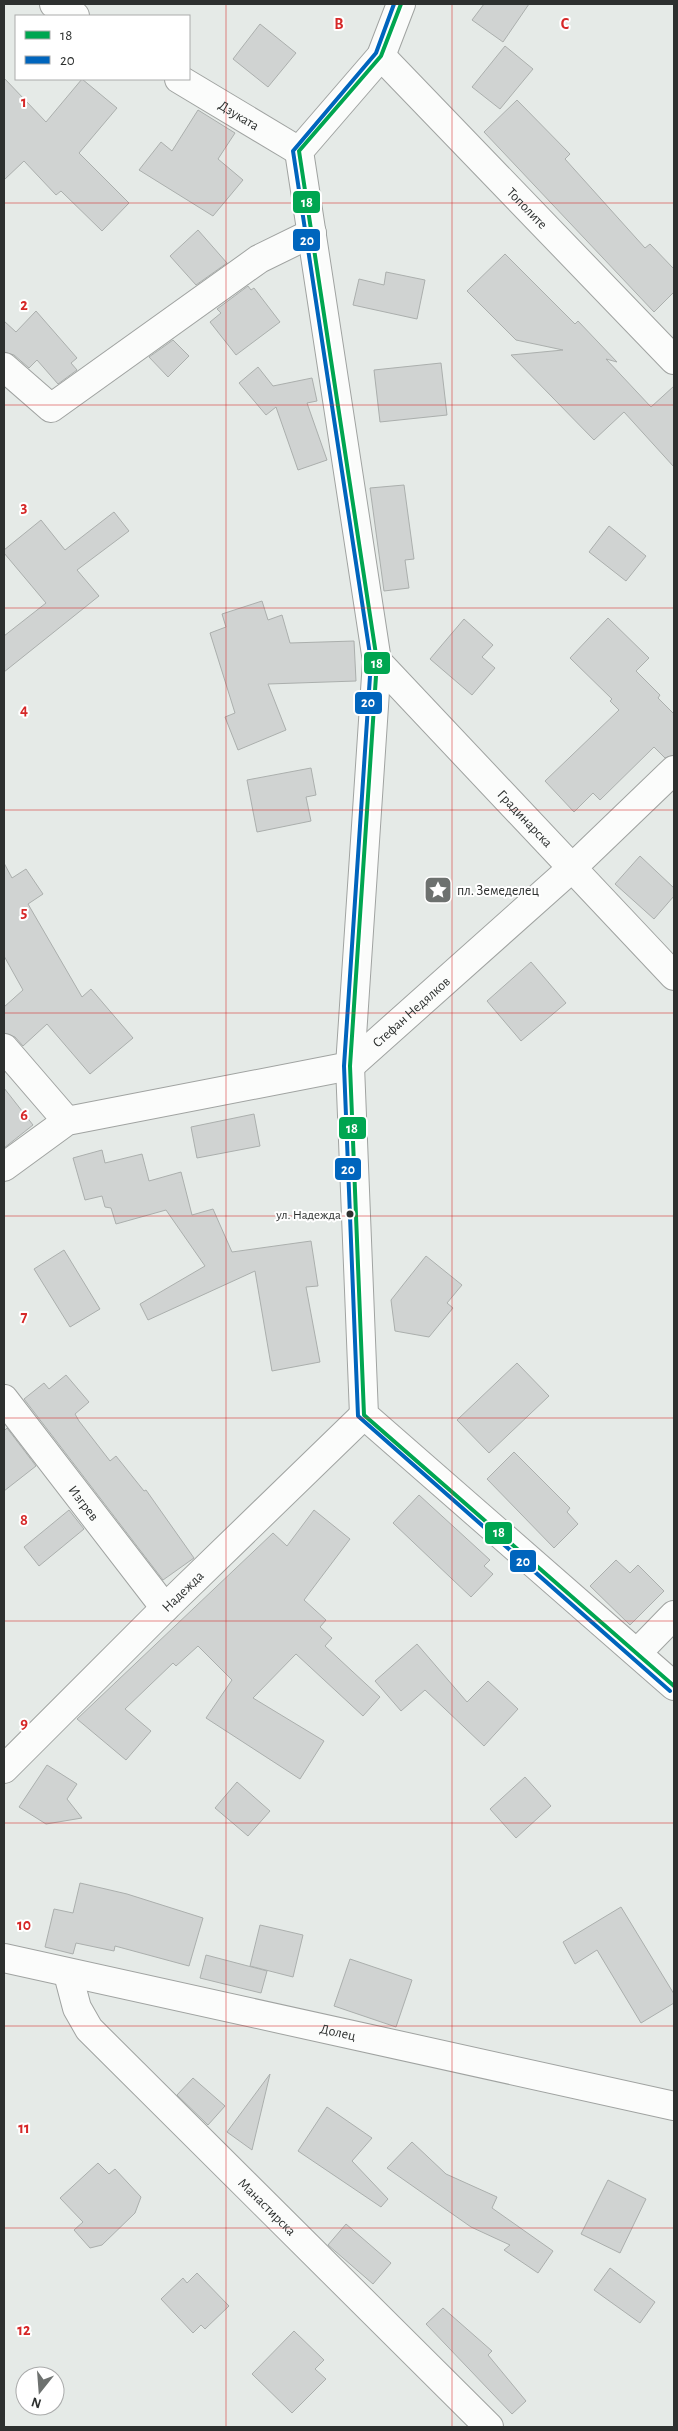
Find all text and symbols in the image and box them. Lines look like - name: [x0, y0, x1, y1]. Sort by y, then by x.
- legend: [15, 15, 190, 80]
- text: B: [334, 16, 344, 32]
- text: C: [561, 16, 570, 32]
- text: 18: [60, 28, 72, 43]
- text: 20: [60, 53, 75, 68]
- text: 1: [21, 94, 27, 110]
- street label: Дзуката: [216, 98, 262, 134]
- street label: Тополите: [504, 185, 550, 232]
- line badge: 18: [292, 190, 321, 214]
- text: 18: [301, 196, 313, 210]
- line badge: 20: [292, 228, 321, 252]
- text: 20: [300, 234, 314, 248]
- text: 2: [20, 297, 28, 313]
- text: 3: [21, 499, 28, 515]
- line badge: 18: [363, 651, 391, 675]
- text: 18: [371, 657, 383, 671]
- line badge: 20: [354, 691, 383, 715]
- text: 20: [361, 696, 375, 710]
- text: 4: [20, 702, 28, 718]
- street label: Градинарска: [494, 787, 555, 851]
- place icon: пл. Земеделец: [423, 875, 453, 905]
- place label: пл. Земеделец: [457, 884, 539, 898]
- text: 5: [21, 904, 28, 920]
- street label: Стефан Недялков: [370, 974, 453, 1050]
- text: 6: [20, 1107, 28, 1123]
- line badge: 18: [338, 1116, 367, 1140]
- text: 18: [346, 1122, 358, 1136]
- line badge: 20: [334, 1157, 362, 1181]
- text: 20: [341, 1163, 355, 1177]
- place label: ул. Надежда: [275, 1209, 341, 1222]
- marker: ул. Надежда: [345, 1209, 355, 1219]
- text: 7: [21, 1309, 28, 1325]
- street label: Изгрев: [65, 1483, 101, 1524]
- text: 8: [20, 1512, 28, 1528]
- line badge: 18: [484, 1521, 513, 1545]
- text: 18: [493, 1526, 505, 1540]
- line badge: 20: [509, 1549, 537, 1573]
- text: 20: [516, 1555, 530, 1569]
- street label: Надежда: [160, 1568, 207, 1615]
- text: 9: [20, 1715, 28, 1731]
- text: 10: [17, 1917, 31, 1933]
- street label: Долец: [319, 2022, 357, 2044]
- text: 11: [18, 2120, 30, 2136]
- street label: Манастирска: [235, 2176, 299, 2239]
- text: 12: [17, 2322, 31, 2338]
- north arrow: [15, 2366, 65, 2416]
- text: N: [30, 2394, 43, 2411]

